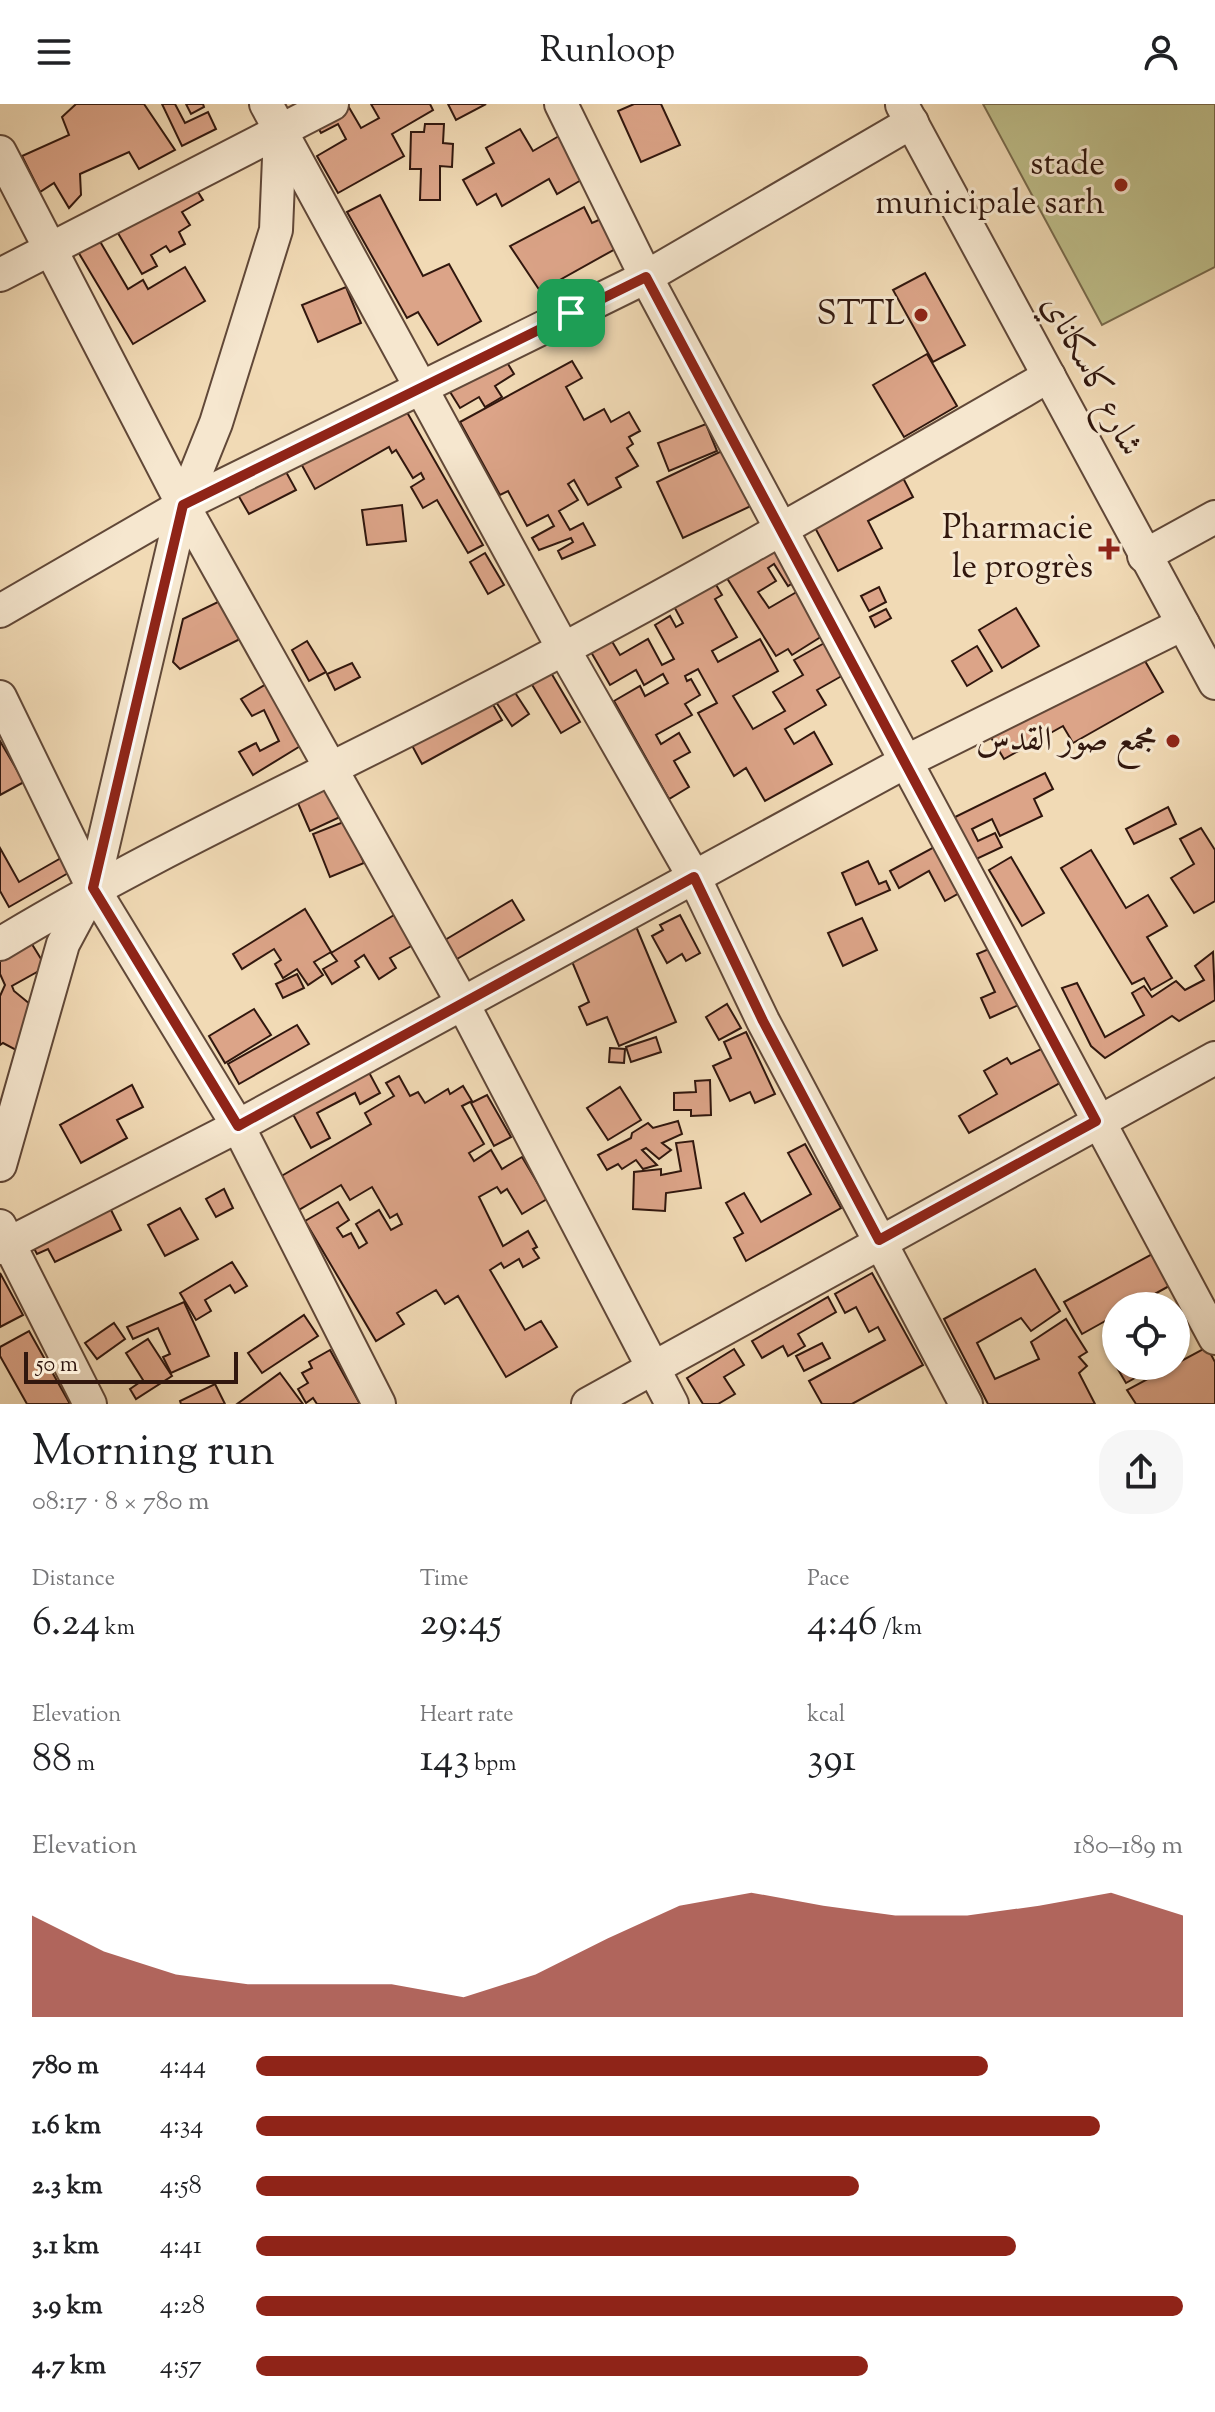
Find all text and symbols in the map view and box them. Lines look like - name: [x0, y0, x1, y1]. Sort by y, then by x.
- text: Runloop: [540, 26, 675, 78]
- icon: menu: [32, 30, 76, 74]
- icon: person: [1139, 30, 1183, 74]
- place label: stade municipale sarh: [875, 141, 1105, 229]
- marker: stade municipale sarh: [1112, 176, 1130, 194]
- pin: [537, 279, 605, 347]
- street label: شارع كاسكاناي: [1027, 287, 1154, 466]
- icon: arrive: [549, 291, 593, 335]
- place label: STTL: [816, 291, 905, 340]
- marker: STTL: [912, 306, 930, 324]
- place label: Pharmacie le progrès: [942, 505, 1093, 593]
- marker: Pharmacie le progrès: [1100, 540, 1118, 558]
- place label: مجمع صور القدس: [976, 717, 1157, 769]
- marker: مجمع صور القدس: [1164, 732, 1182, 750]
- map controls: [1102, 1292, 1190, 1380]
- button: locate: [1102, 1292, 1190, 1380]
- scale bar: [24, 1348, 238, 1384]
- text: 50 m: [36, 1350, 78, 1382]
- text: Morning run: [32, 1422, 275, 1485]
- button: share: [1099, 1430, 1183, 1514]
- text: 08:17 · 8 × 780 m: [32, 1484, 210, 1521]
- text: Distance: [32, 1564, 115, 1596]
- text: Time: [420, 1564, 469, 1596]
- text: Pace: [807, 1564, 849, 1596]
- text: 6.24: [32, 1596, 100, 1653]
- text: 29:45: [420, 1596, 502, 1653]
- text: 4:46: [807, 1596, 878, 1653]
- text: km: [100, 1613, 135, 1645]
- text: /km: [878, 1613, 922, 1645]
- text: Elevation: [32, 1700, 121, 1732]
- text: Heart rate: [420, 1700, 514, 1732]
- text: kcal: [807, 1700, 845, 1732]
- text: 88: [32, 1732, 72, 1789]
- text: 143: [420, 1732, 470, 1789]
- text: 391: [807, 1732, 856, 1789]
- text: m: [72, 1749, 95, 1781]
- text: bpm: [470, 1749, 516, 1781]
- text: Elevation: [32, 1828, 137, 1865]
- text: 180–189 m: [1073, 1828, 1183, 1865]
- text: 780 m: [32, 2048, 99, 2085]
- text: 4:44: [160, 2048, 206, 2085]
- text: 1.6 km: [32, 2108, 101, 2145]
- text: 4:34: [160, 2108, 203, 2145]
- text: 2.3 km: [32, 2168, 102, 2205]
- text: 4:58: [160, 2168, 202, 2205]
- text: 3.1 km: [32, 2228, 99, 2265]
- text: 4:41: [160, 2228, 202, 2265]
- text: 3.9 km: [32, 2288, 102, 2325]
- text: 4:28: [160, 2288, 205, 2325]
- text: 4.7 km: [32, 2348, 106, 2385]
- text: 4:57: [160, 2348, 202, 2385]

